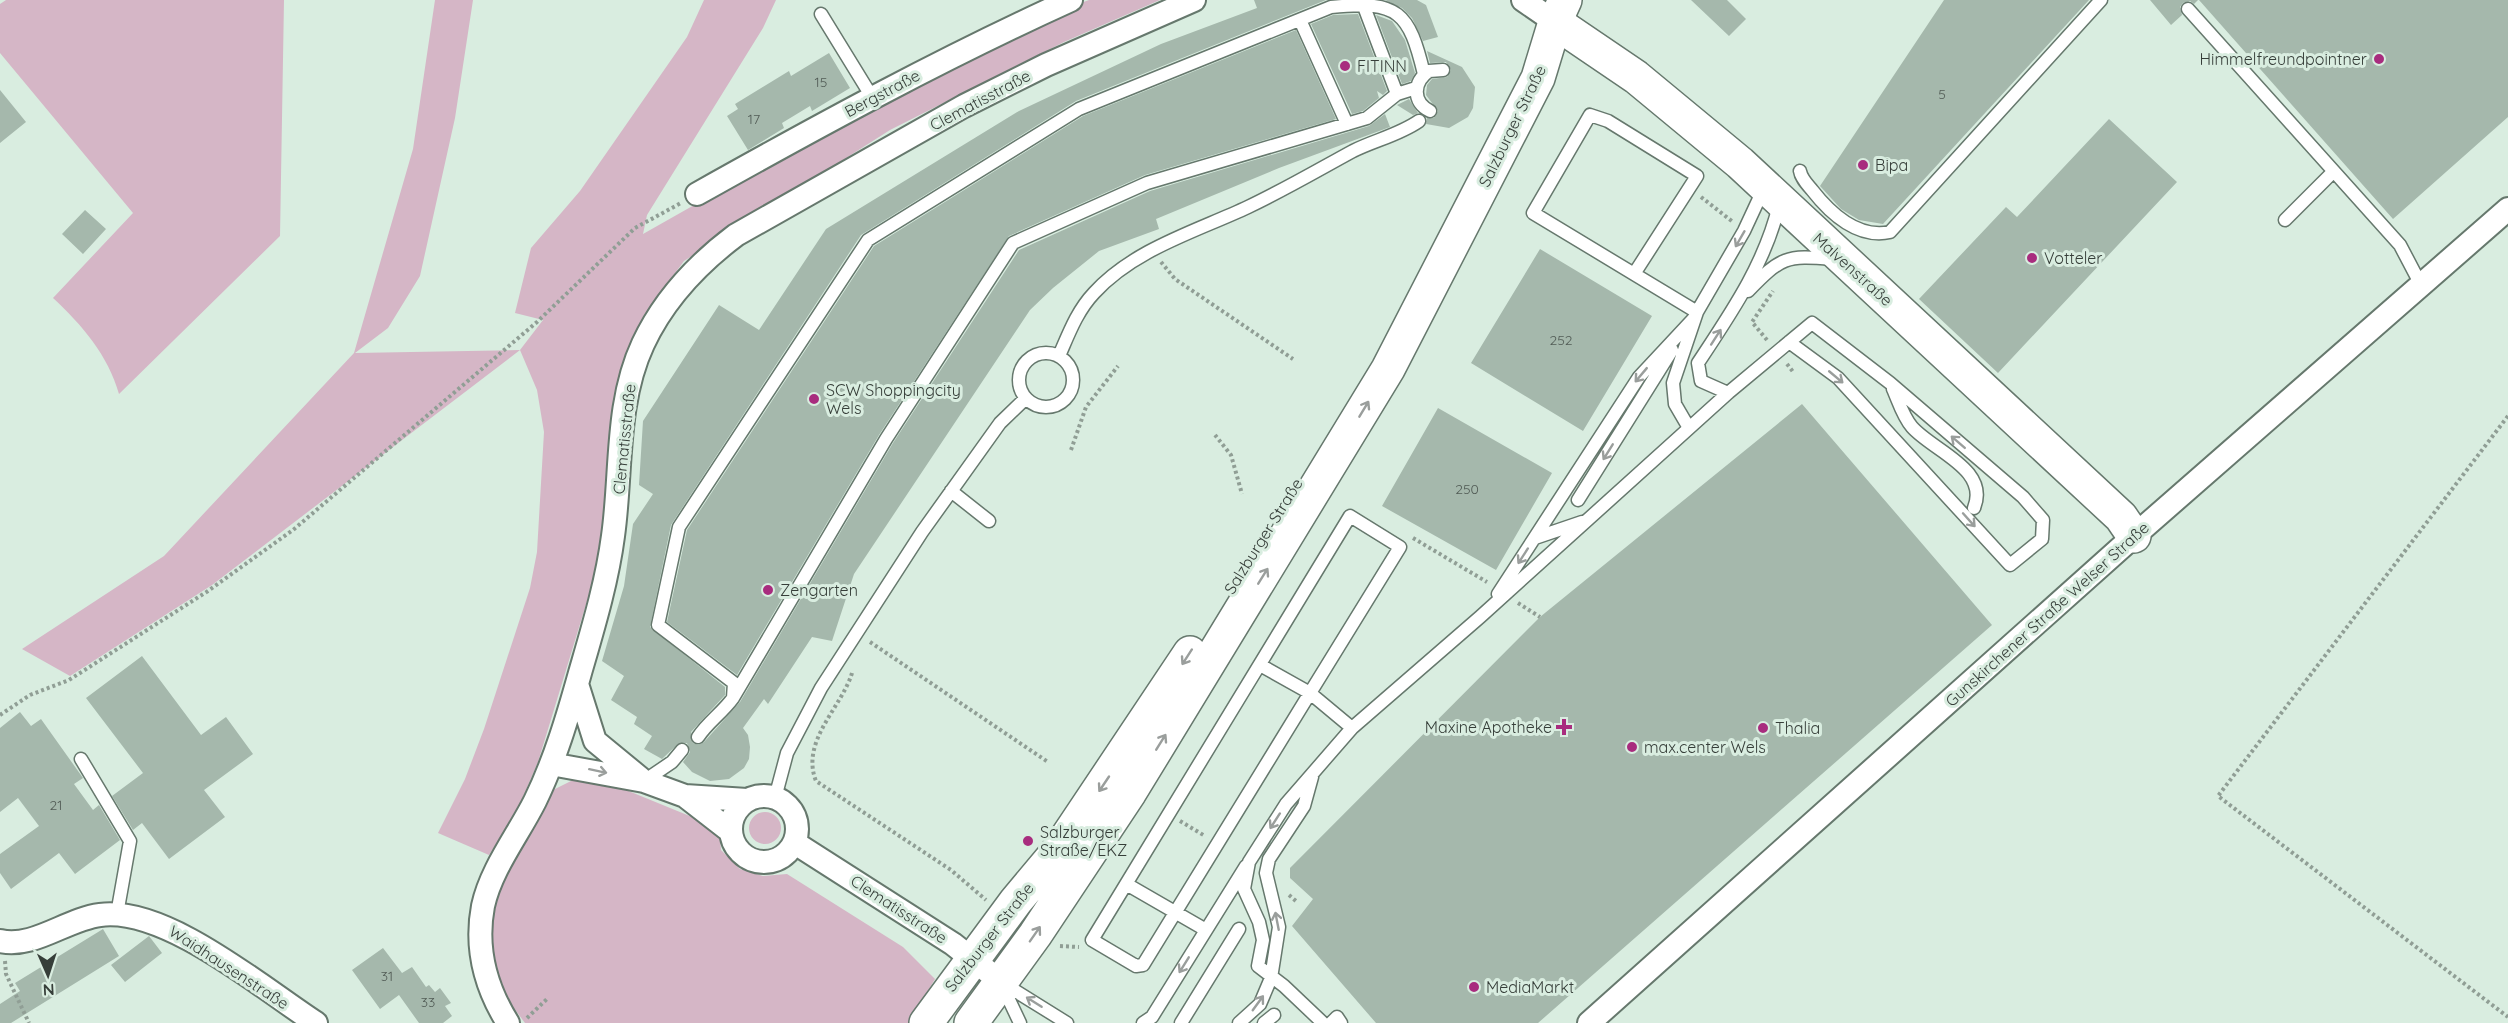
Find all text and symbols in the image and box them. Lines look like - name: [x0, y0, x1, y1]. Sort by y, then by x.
- place label: Himmelfreundpointner: [2200, 49, 2367, 69]
- marker: Himmelfreundpointner: [2372, 52, 2386, 66]
- place label: FITINN: [1357, 56, 1407, 76]
- marker: FITINN: [1338, 59, 1352, 73]
- street label: Salzburger Straße: [1474, 62, 1550, 190]
- street label: Bergstraße: [841, 65, 923, 121]
- street label: Clematisstraße: [926, 65, 1034, 135]
- house number: 15: [815, 73, 827, 91]
- house number: 5: [1938, 85, 1946, 103]
- house number: 17: [748, 110, 760, 128]
- place label: Bipa: [1875, 155, 1908, 175]
- marker: Bipa: [1856, 158, 1870, 172]
- street label: Malvenstraße: [1809, 228, 1897, 310]
- one-way arrow: [1733, 230, 1745, 247]
- place label: Votteler: [2044, 248, 2102, 268]
- marker: Votteler: [2025, 251, 2039, 265]
- one-way arrow: [1709, 328, 1722, 345]
- house number: 252: [1549, 331, 1573, 349]
- one-way arrow: [1635, 367, 1648, 383]
- one-way arrow: [1828, 370, 1843, 384]
- place label: SCW Shoppingcity Wels: [826, 380, 961, 418]
- street label: Clematisstraße: [608, 383, 640, 495]
- marker: SCW Shoppingcity Wels: [807, 392, 821, 406]
- one-way arrow: [1359, 401, 1371, 418]
- one-way arrow: [1950, 435, 1966, 448]
- one-way arrow: [1602, 443, 1614, 460]
- street label: Salzburger Straße: [1219, 474, 1307, 598]
- house number: 250: [1455, 480, 1479, 498]
- one-way arrow: [1961, 512, 1975, 527]
- street label: Gunskirchener Straße Welser Straße: [1941, 517, 2153, 711]
- one-way arrow: [1517, 547, 1529, 564]
- one-way arrow: [1257, 568, 1269, 585]
- place label: Zengarten: [780, 580, 858, 600]
- marker: Zengarten: [761, 583, 775, 597]
- one-way arrow: [1181, 649, 1194, 666]
- place label: Maxine Apotheke: [1425, 717, 1552, 737]
- place label: Thalia: [1775, 718, 1820, 738]
- marker: Maxine Apotheke: [1557, 720, 1571, 734]
- marker: Thalia: [1756, 721, 1770, 735]
- one-way arrow: [1155, 734, 1167, 751]
- place label: max.center Wels: [1644, 737, 1766, 757]
- marker: max.center Wels: [1625, 740, 1639, 754]
- one-way arrow: [587, 766, 607, 777]
- one-way arrow: [1097, 775, 1110, 792]
- house number: 21: [50, 796, 62, 814]
- one-way arrow: [1269, 812, 1281, 829]
- place label: Salzburger Straße/EKZ: [1040, 822, 1127, 860]
- marker: Salzburger Straße/EKZ: [1021, 834, 1035, 848]
- street label: Clematisstraße: [847, 870, 951, 948]
- street label: Salzburger Straße: [940, 879, 1038, 995]
- one-way arrow: [1271, 911, 1282, 931]
- street label: Waidhausenstraße: [165, 921, 293, 1013]
- one-way arrow: [1029, 927, 1041, 943]
- north arrow: [18, 945, 78, 1005]
- one-way arrow: [1178, 956, 1190, 973]
- house number: 31: [381, 967, 393, 985]
- place label: MediaMarkt: [1486, 977, 1574, 997]
- text: N: [42, 980, 55, 1000]
- marker: MediaMarkt: [1467, 980, 1481, 994]
- house number: 33: [421, 993, 435, 1011]
- one-way arrow: [1252, 995, 1264, 1011]
- one-way arrow: [1026, 996, 1043, 1008]

